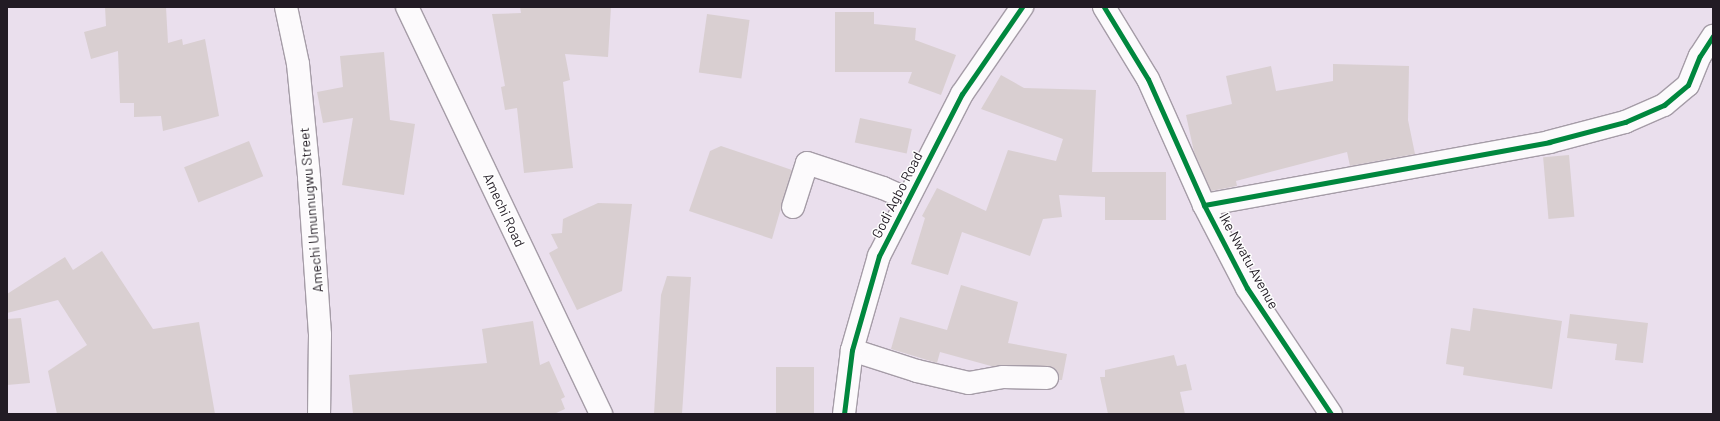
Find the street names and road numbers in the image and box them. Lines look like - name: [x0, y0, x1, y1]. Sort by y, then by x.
- street label: Amechi Umunnugwu Street: [295, 127, 327, 293]
- street label: Godi Agbo Road: [868, 149, 926, 241]
- street label: Amechi Road: [480, 170, 528, 250]
- street label: Ike Nwatu Avenue: [1216, 210, 1282, 312]

